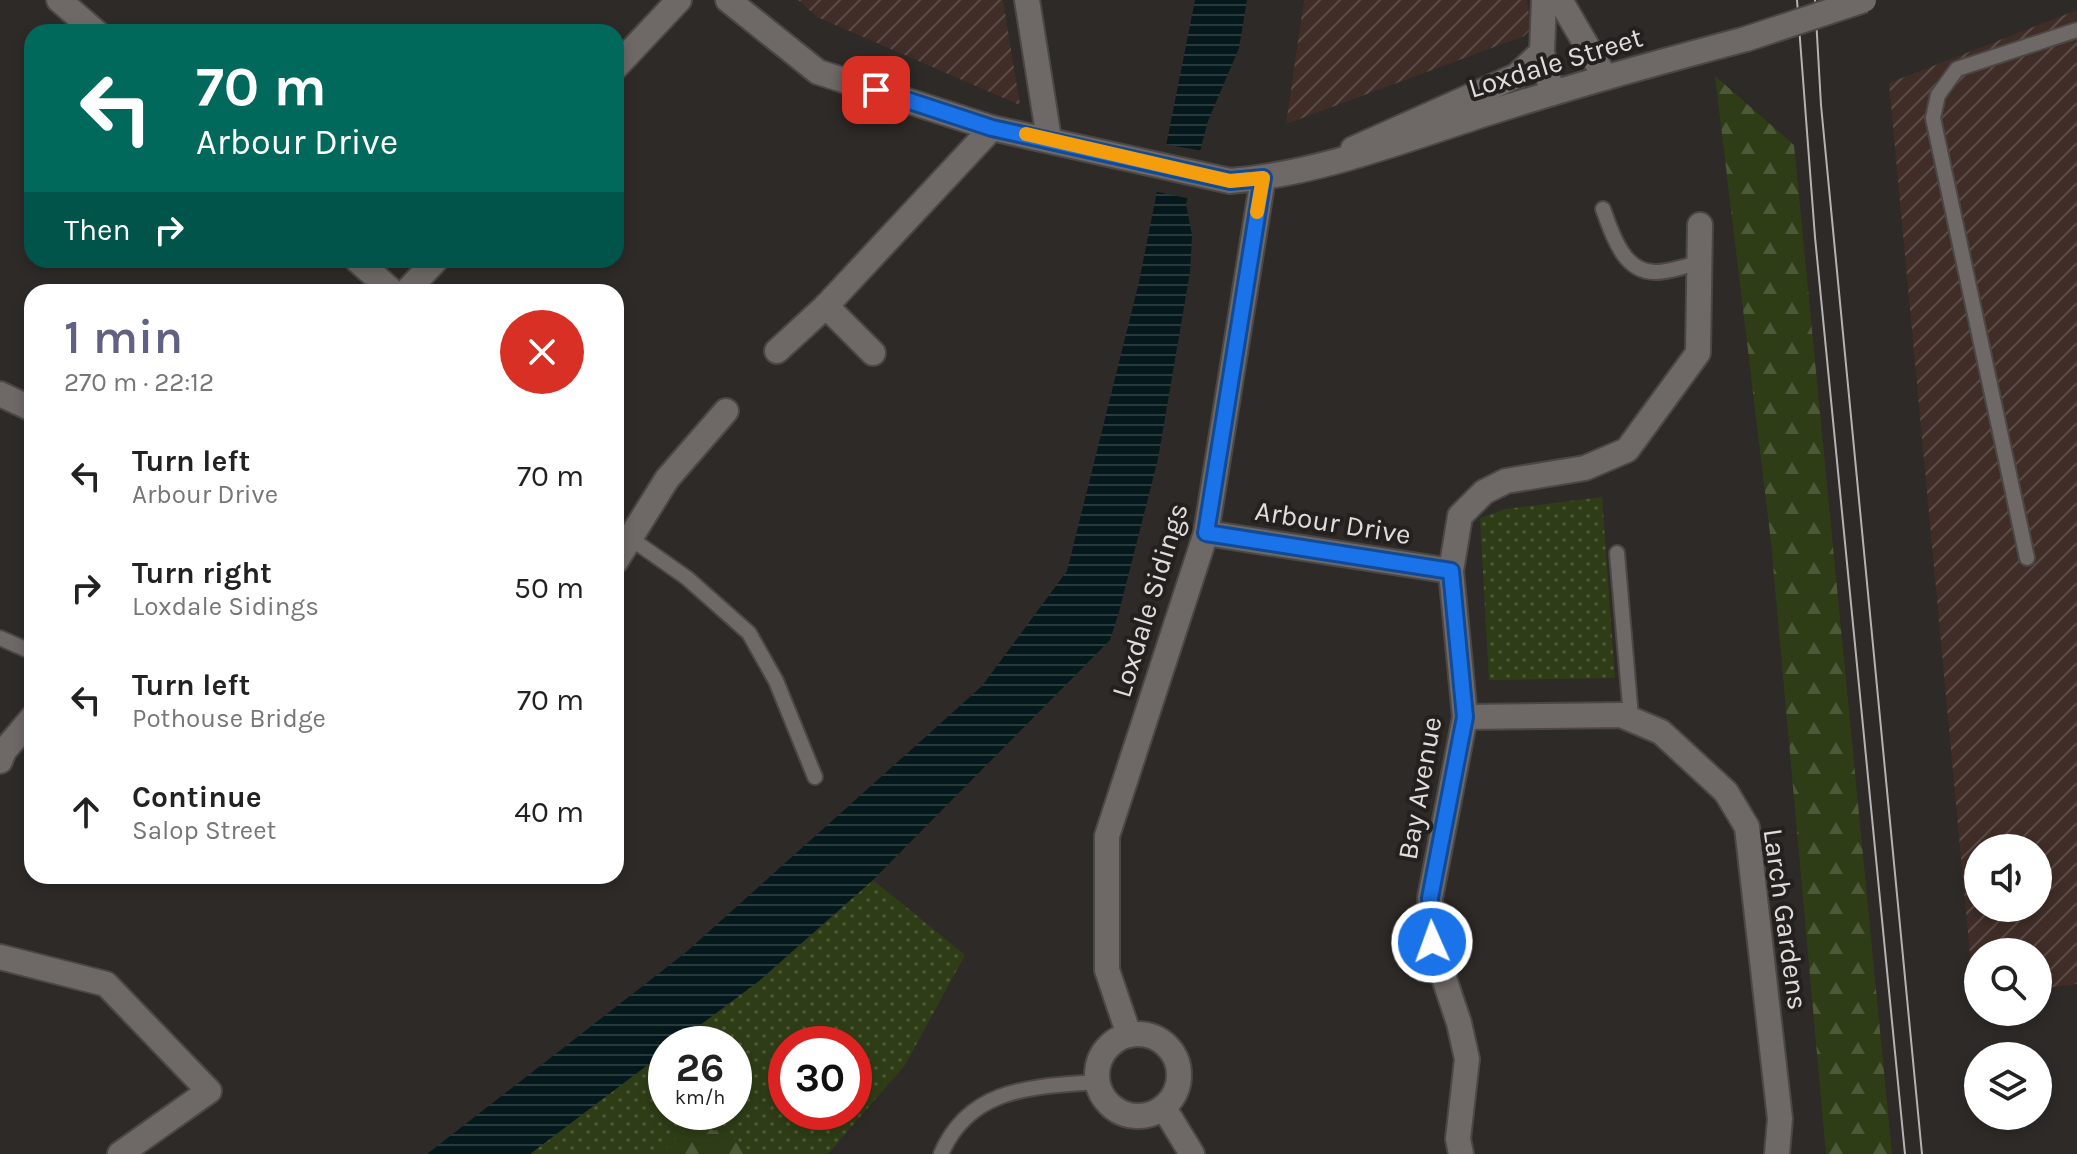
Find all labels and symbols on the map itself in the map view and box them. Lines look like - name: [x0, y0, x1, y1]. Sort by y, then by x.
- street label: Loxdale Street: [1464, 20, 1646, 105]
- pin: [842, 56, 910, 124]
- street label: Arbour Drive: [1253, 494, 1413, 551]
- street label: Loxdale Sidings: [1104, 499, 1195, 701]
- street label: Bay Avenue: [1391, 714, 1448, 862]
- street label: Larch Gardens: [1756, 826, 1815, 1012]
- position arrow: [1390, 900, 1474, 984]
- speed limit sign: 30: [768, 1026, 872, 1130]

